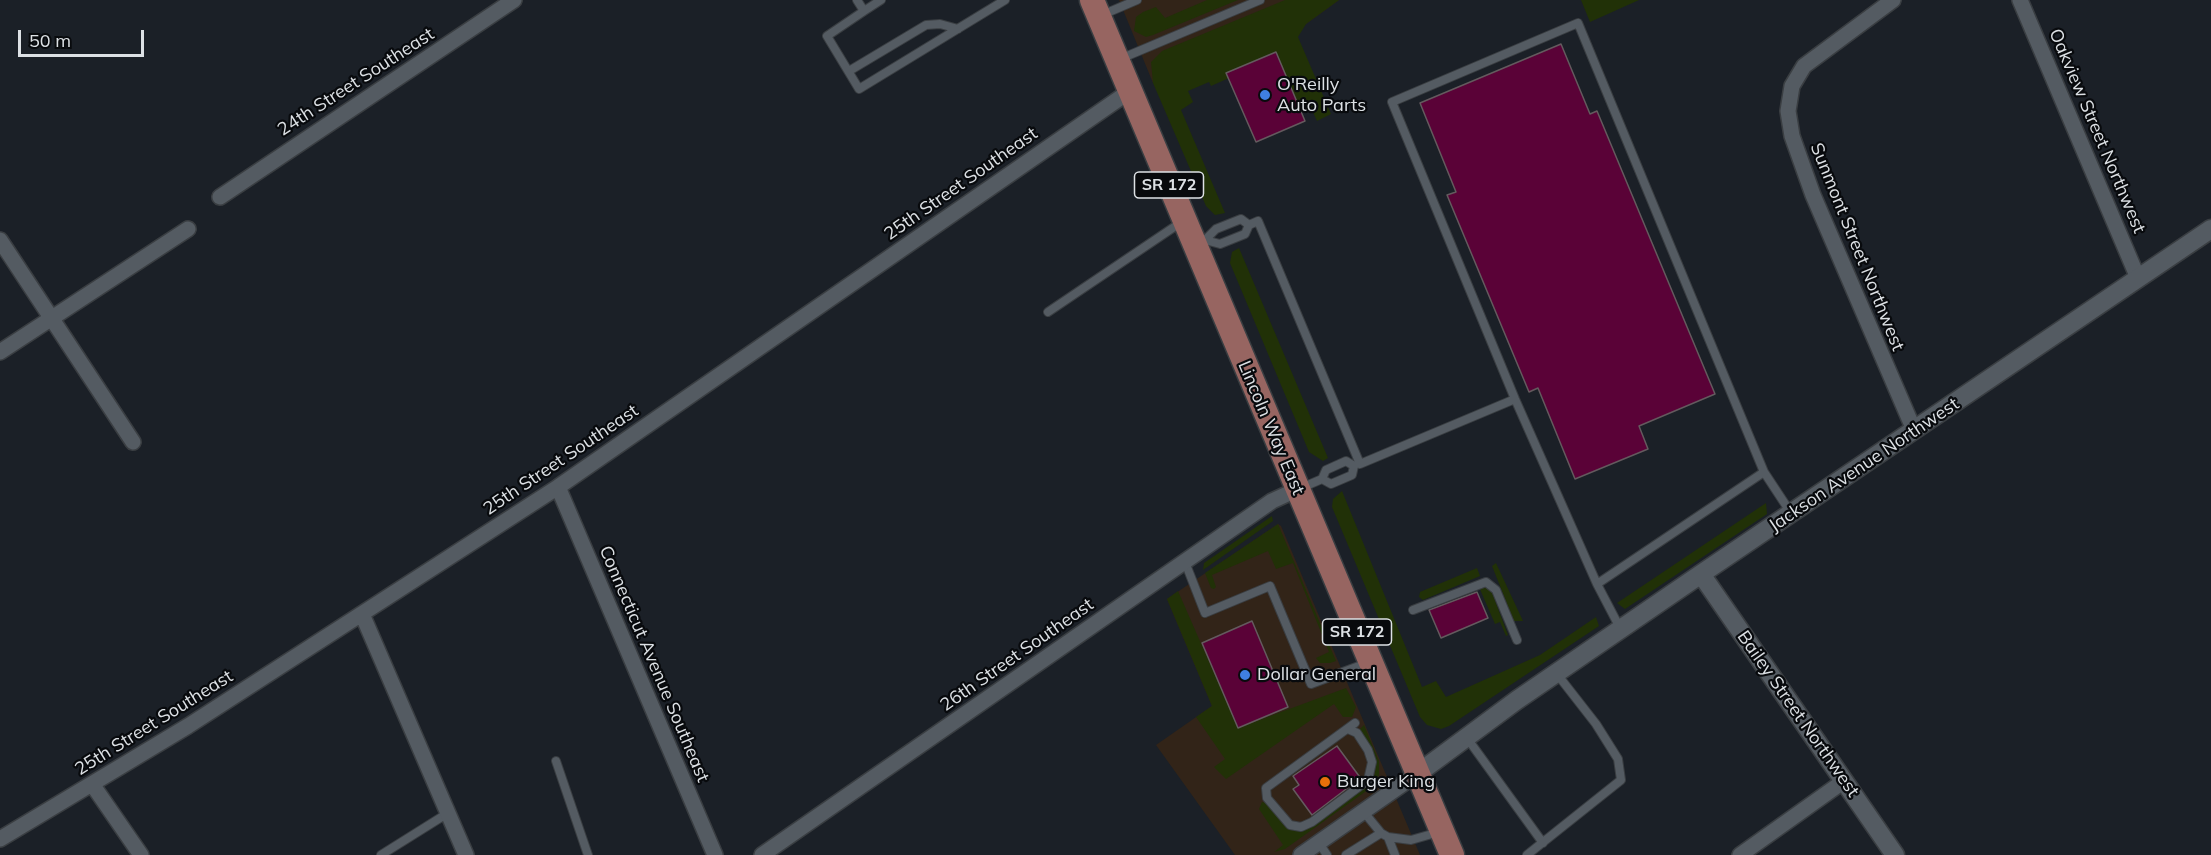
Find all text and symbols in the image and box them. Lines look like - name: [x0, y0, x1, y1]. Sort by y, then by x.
- scale bar: [21, 18, 147, 56]
- street label: 24th Street Southeast: [274, 23, 438, 141]
- street label: Oakview Street Northwest: [2044, 26, 2150, 236]
- text: 50 m: [29, 29, 71, 52]
- place label: O'Reilly Auto Parts: [1277, 74, 1366, 116]
- marker: O'Reilly Auto Parts: [1258, 88, 1272, 102]
- street label: 25th Street Southeast: [880, 123, 1042, 245]
- street label: Sunmont Street Northwest: [1805, 140, 1909, 354]
- road number: SR 172: [1134, 172, 1204, 198]
- street label: Lincoln Way East: [1233, 358, 1309, 498]
- street label: Jackson Avenue Northwest: [1765, 393, 1963, 537]
- street label: 25th Street Southeast: [479, 400, 643, 520]
- street label: Connecticut Avenue Southeast: [594, 543, 714, 785]
- street label: 26th Street Southeast: [936, 594, 1098, 716]
- road number: SR 172: [1322, 619, 1392, 645]
- street label: Bailey Street Northwest: [1732, 627, 1864, 801]
- place label: Dollar General: [1257, 664, 1376, 686]
- street label: 25th Street Southeast: [71, 666, 237, 780]
- marker: Dollar General: [1238, 668, 1252, 682]
- place label: Burger King: [1337, 771, 1435, 793]
- marker: Burger King: [1318, 775, 1332, 789]

